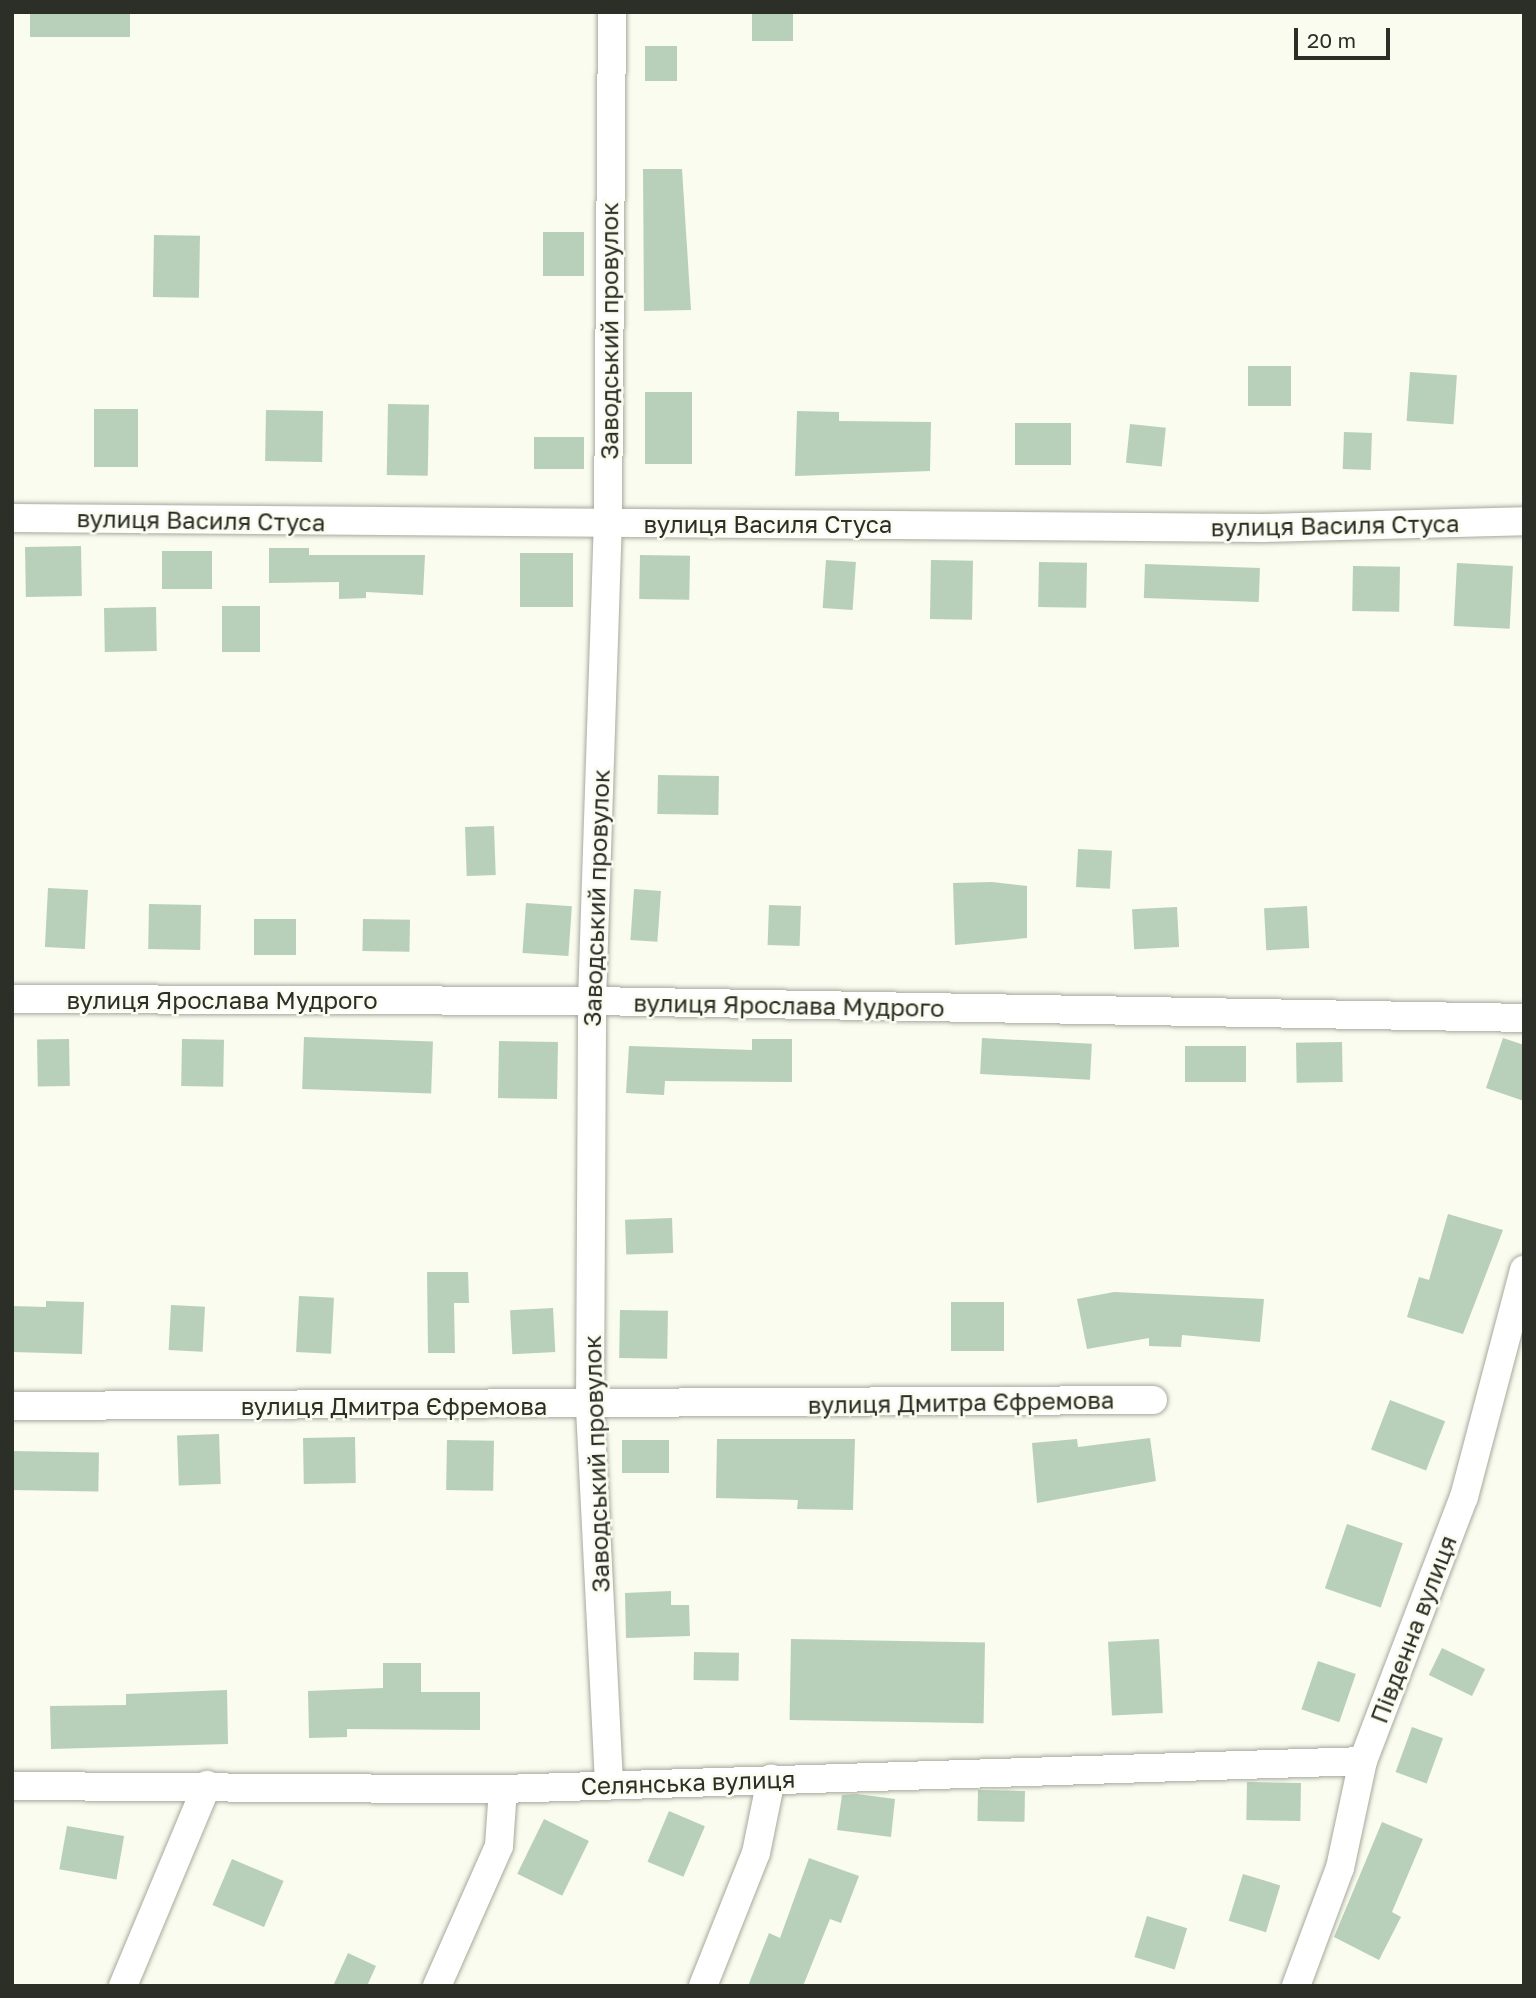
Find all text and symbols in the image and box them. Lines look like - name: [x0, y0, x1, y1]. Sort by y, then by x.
- scale bar: [1298, 14, 1394, 58]
- text: 20 m: [1307, 27, 1356, 53]
- street label: Заводський провулок: [595, 202, 623, 460]
- street label: вулиця Василя Стуса: [76, 503, 326, 537]
- street label: вулиця Василя Стуса: [1210, 508, 1460, 542]
- street label: вулиця Василя Стуса: [644, 510, 892, 538]
- street label: Заводський провулок: [577, 769, 615, 1027]
- street label: вулиця Ярослава Мудрого: [66, 986, 378, 1014]
- street label: вулиця Ярослава Мудрого: [633, 988, 945, 1022]
- street label: Заводський провулок: [577, 1335, 615, 1593]
- street label: вулиця Дмитра Єфремова: [807, 1385, 1115, 1419]
- street label: вулиця Дмитра Єфремова: [241, 1392, 547, 1420]
- street label: Південна вулиця: [1364, 1531, 1462, 1727]
- street label: Селянська вулиця: [580, 1764, 796, 1800]

